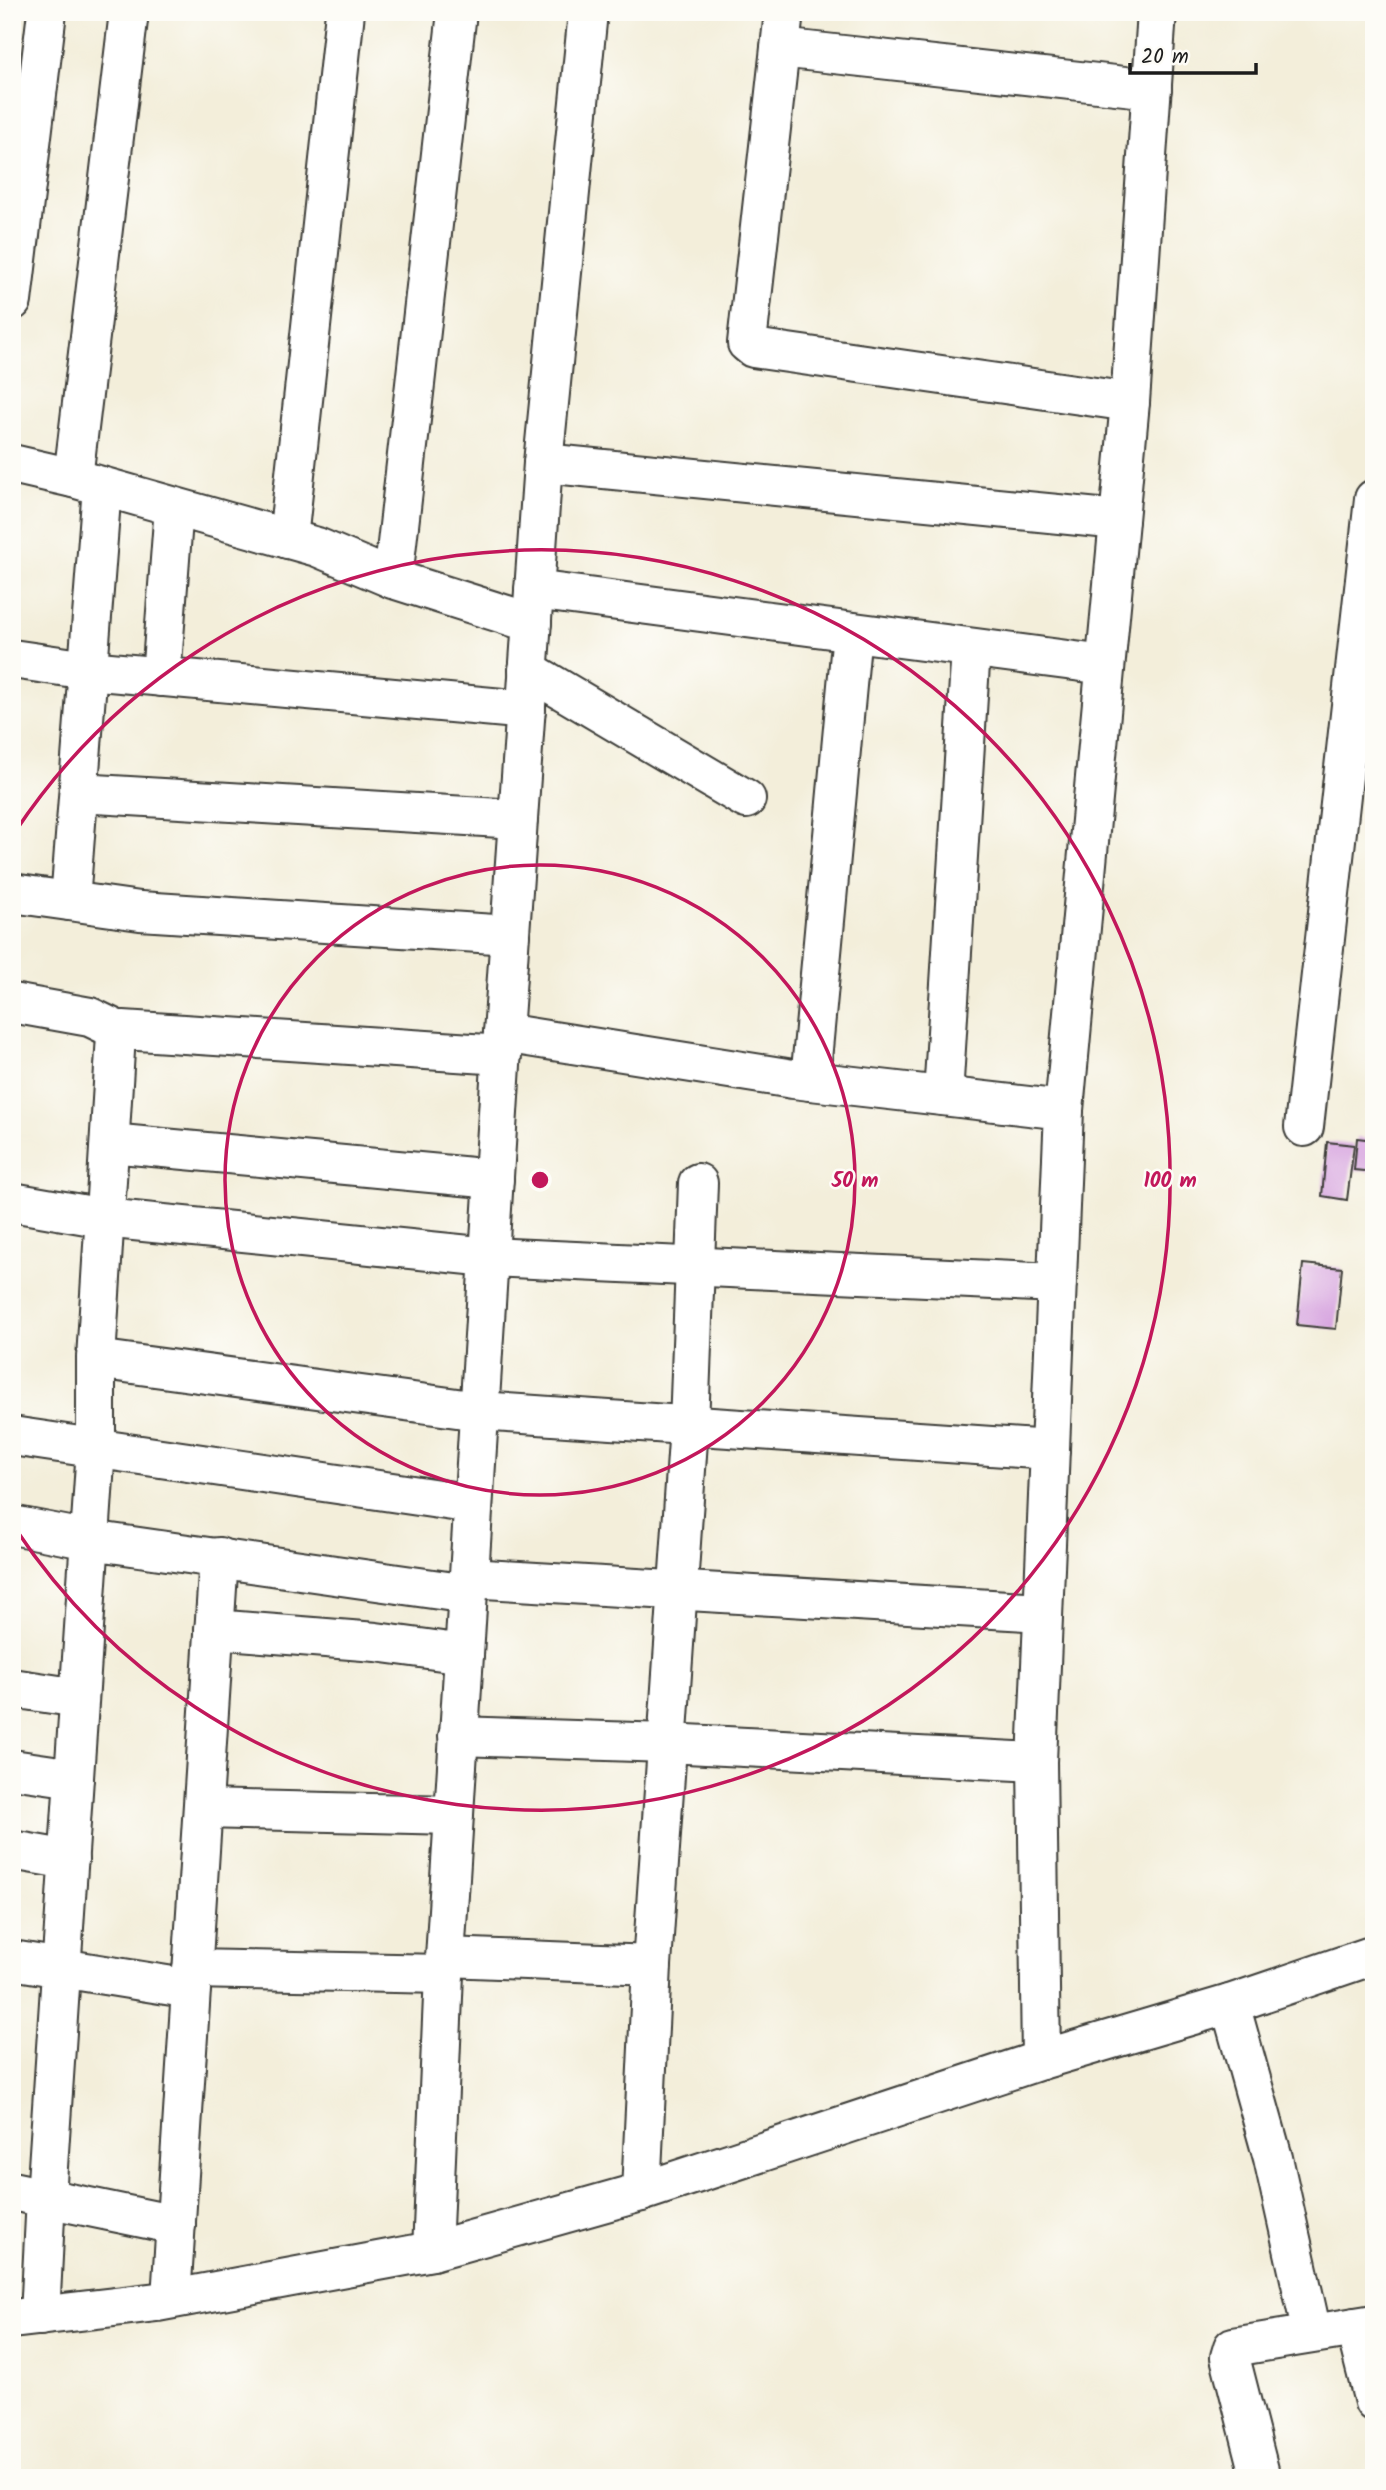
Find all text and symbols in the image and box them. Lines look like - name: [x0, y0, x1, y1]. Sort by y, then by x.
- scale bar: [1130, 32, 1256, 76]
- text: 20 m: [1141, 41, 1189, 74]
- text: 50 m: [831, 1165, 878, 1198]
- text: 100 m: [1143, 1165, 1197, 1198]
- centre of rings: [528, 1168, 552, 1192]

